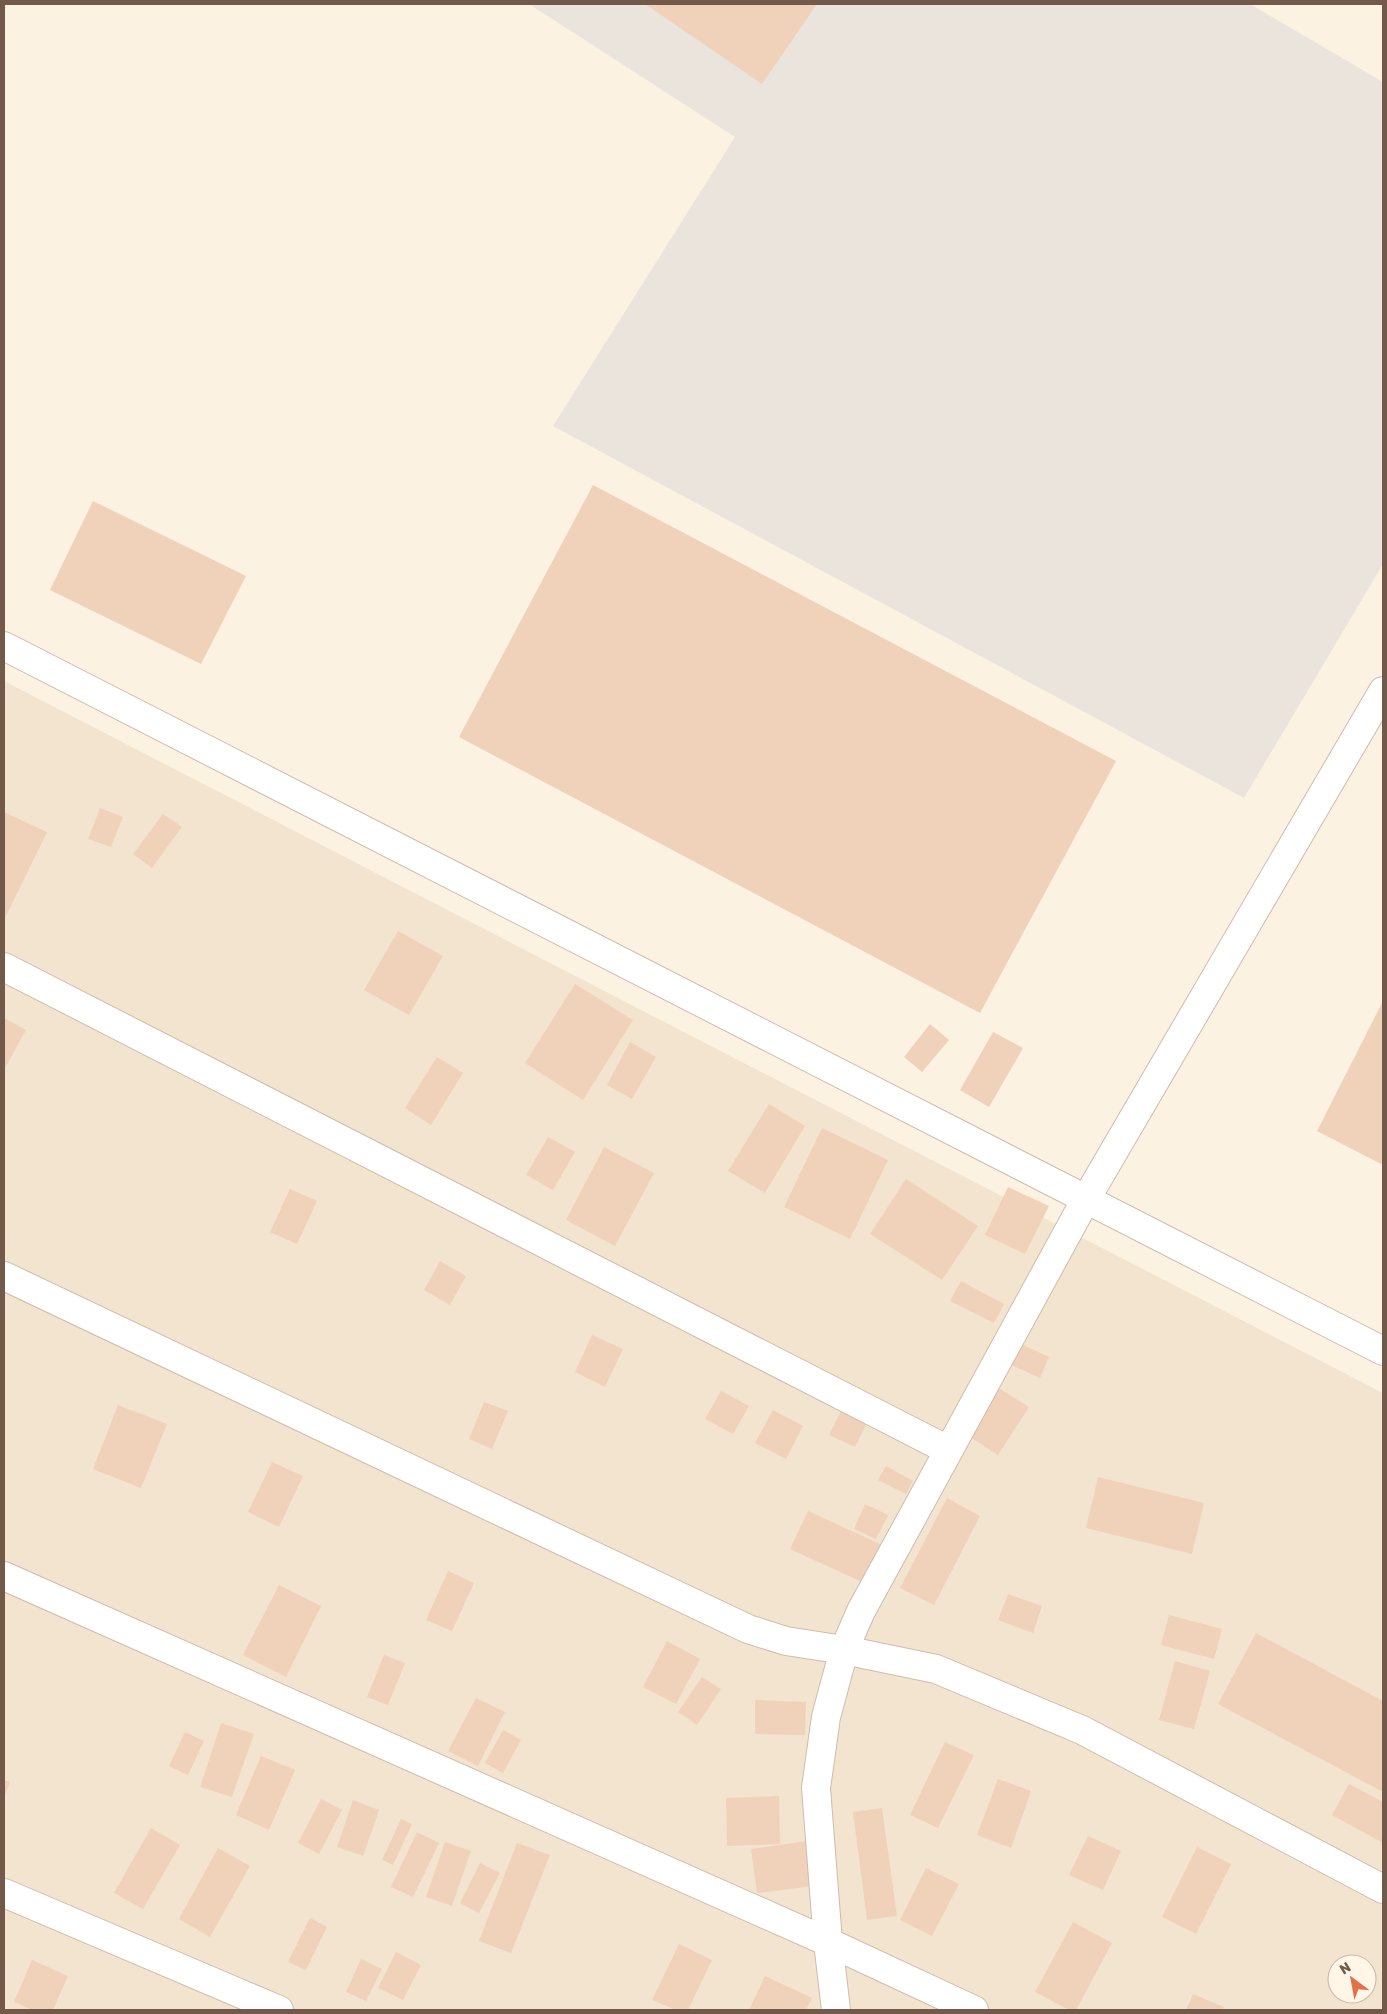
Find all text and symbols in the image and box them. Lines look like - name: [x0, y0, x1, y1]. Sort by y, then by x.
- north arrow: [1327, 1954, 1377, 2004]
- text: N: [1337, 1959, 1354, 1978]

